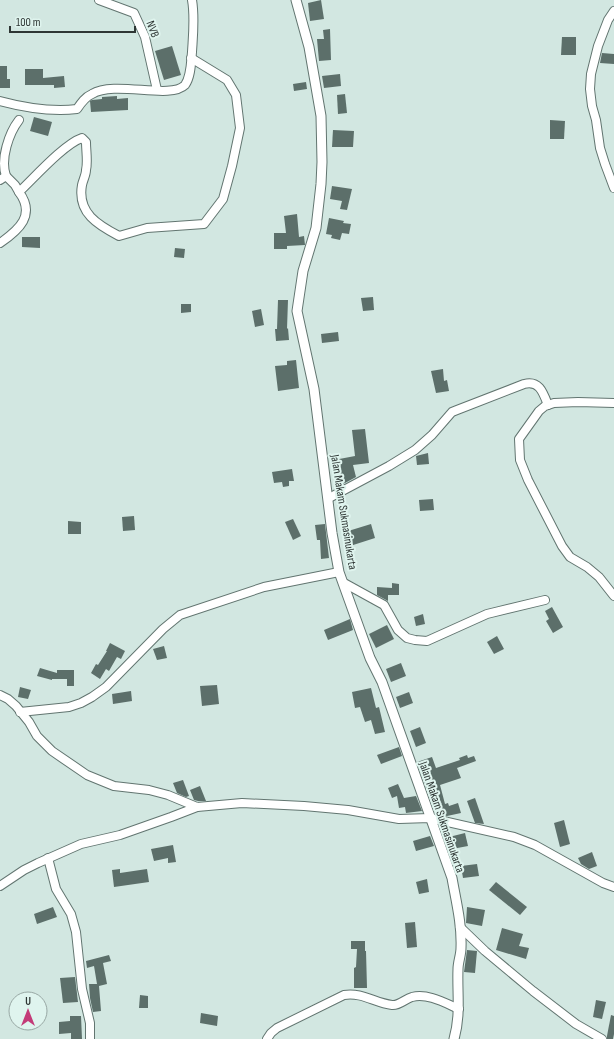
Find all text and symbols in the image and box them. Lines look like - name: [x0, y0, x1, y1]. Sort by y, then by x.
- scale bar: [10, 8, 135, 34]
- text: 100 m: [16, 15, 41, 30]
- street label: NVB: [143, 19, 162, 40]
- street label: Jalan Makam Sukmasinukarta: [327, 452, 360, 571]
- street label: Jalan Makam Sukmasinukarta: [415, 759, 468, 875]
- north arrow: [8, 991, 48, 1031]
- text: U: [25, 995, 31, 1008]

